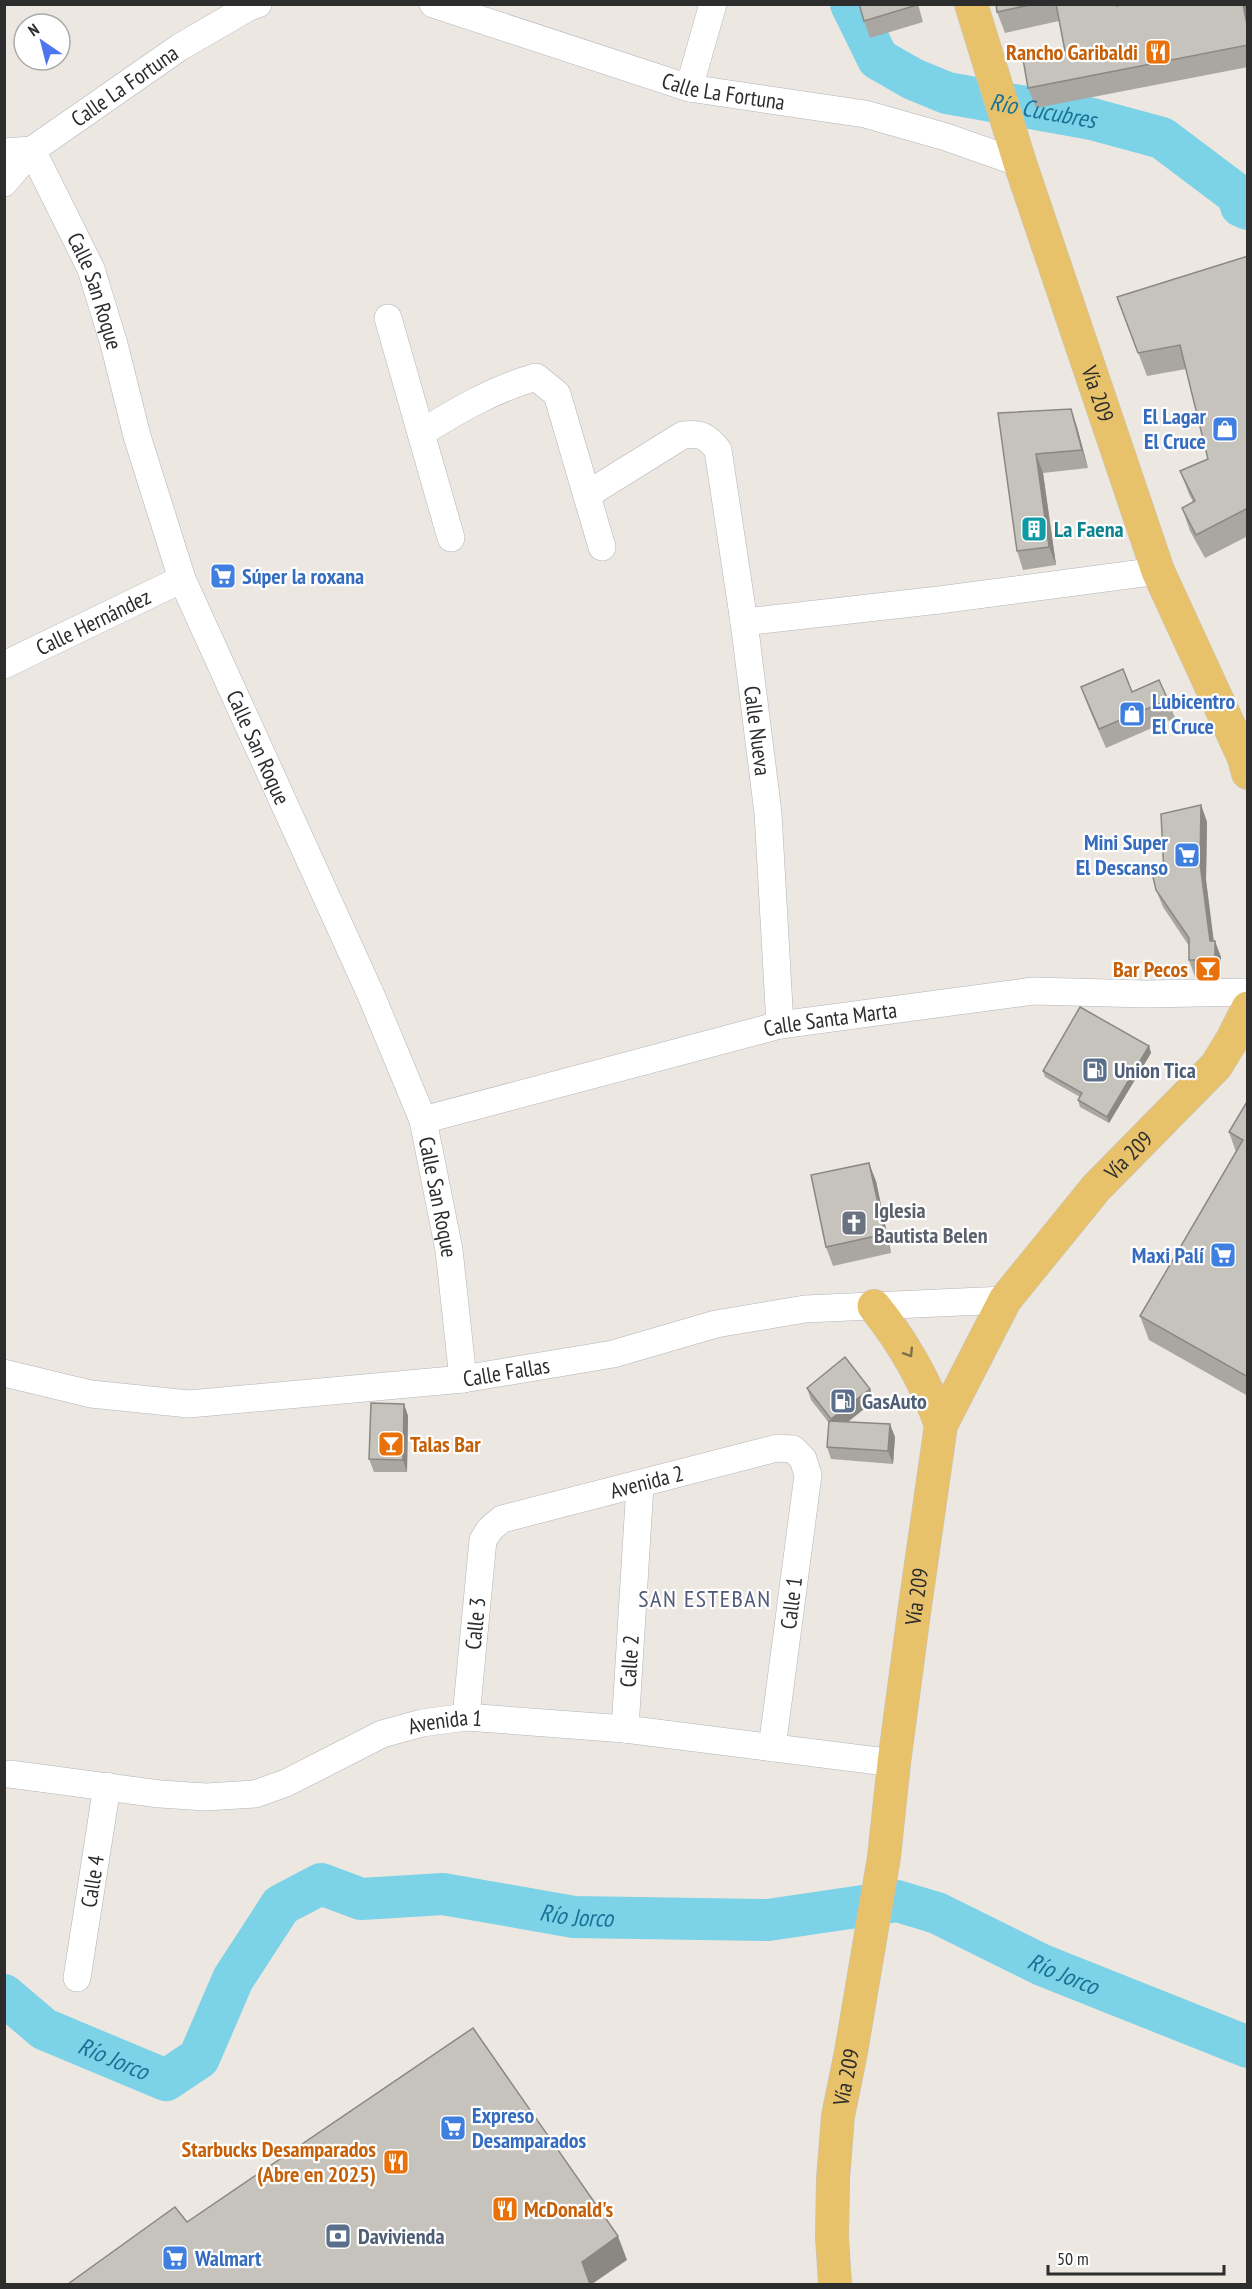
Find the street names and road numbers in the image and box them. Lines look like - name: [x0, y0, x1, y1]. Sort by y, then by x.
- street label: Calle La Fortuna: [66, 39, 184, 133]
- street label: Calle La Fortuna: [658, 66, 787, 116]
- street label: Calle San Roque: [61, 228, 129, 352]
- street label: Vía 209: [1075, 361, 1121, 425]
- street label: Calle Hernández: [31, 582, 155, 662]
- street label: Calle Nueva: [738, 684, 777, 777]
- street label: Calle San Roque: [220, 686, 297, 809]
- street label: Calle Santa Marta: [760, 995, 899, 1043]
- street label: Vía 209: [1098, 1125, 1158, 1186]
- street label: Calle San Roque: [413, 1134, 464, 1259]
- street label: Calle Fallas: [461, 1351, 552, 1393]
- street label: Avenida 2: [607, 1459, 686, 1505]
- street label: Vía 209: [898, 1566, 934, 1628]
- street label: Calle 1: [774, 1575, 808, 1631]
- street label: Calle 3: [459, 1596, 491, 1651]
- street label: Calle 2: [614, 1634, 645, 1688]
- street label: Avenida 1: [405, 1703, 483, 1740]
- street label: Calle 4: [74, 1853, 110, 1909]
- street label: Vía 209: [826, 2046, 865, 2109]

